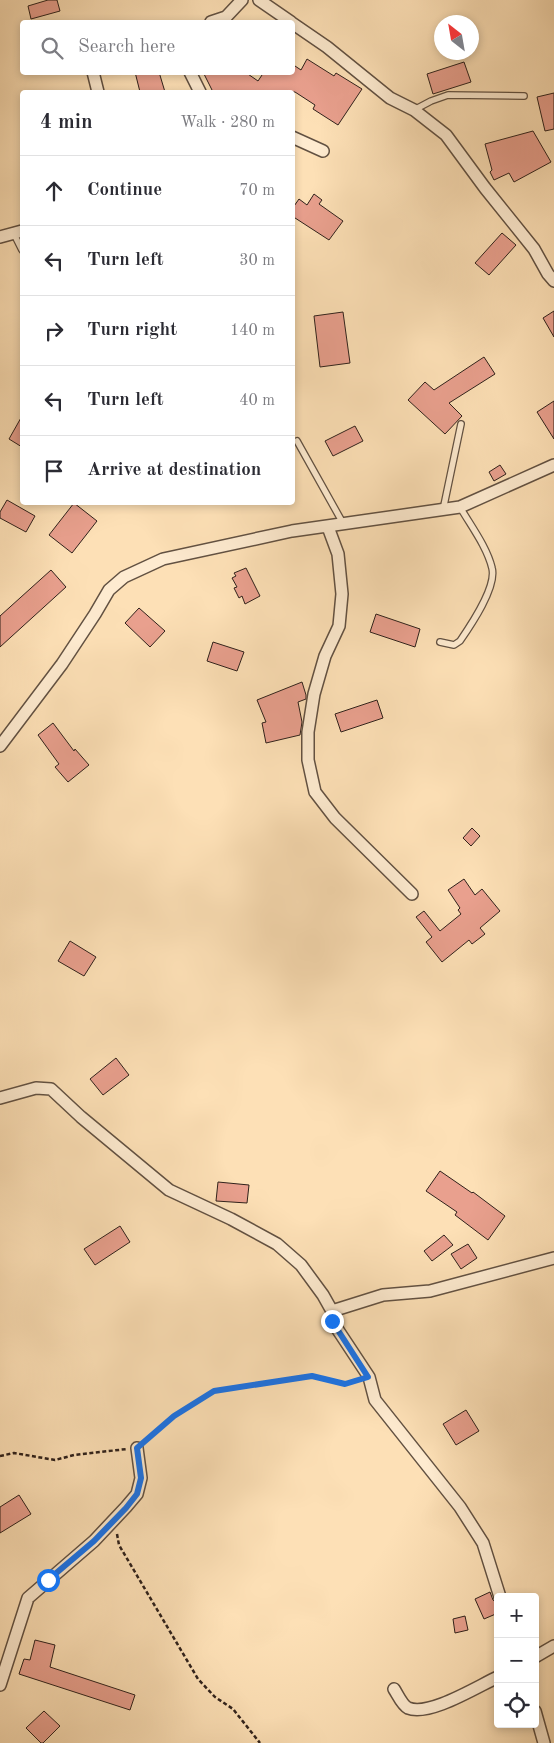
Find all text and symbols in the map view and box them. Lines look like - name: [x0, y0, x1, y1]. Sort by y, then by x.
- north arrow: [434, 15, 479, 60]
- search box: [20, 20, 295, 75]
- icon: search: [38, 34, 66, 62]
- text: Search here: [78, 38, 175, 57]
- text: 4 min: [40, 112, 93, 133]
- text: Walk · 280 m: [180, 115, 275, 131]
- icon: ahead: [40, 177, 68, 205]
- text: Continue: [87, 181, 162, 200]
- text: 70 m: [239, 183, 275, 199]
- icon: left: [40, 247, 68, 275]
- text: Turn left: [87, 251, 164, 270]
- text: 30 m: [239, 253, 275, 269]
- icon: right: [40, 317, 68, 345]
- text: Turn right: [87, 321, 177, 340]
- text: 140 m: [230, 323, 275, 339]
- icon: left: [40, 387, 68, 415]
- text: Turn left: [87, 391, 164, 410]
- text: 40 m: [239, 393, 275, 409]
- icon: arrive: [40, 457, 68, 485]
- text: Arrive at destination: [87, 461, 261, 480]
- route end: [321, 1310, 344, 1333]
- route start: [37, 1569, 60, 1592]
- map controls: [494, 1593, 539, 1728]
- button: +: [494, 1593, 539, 1638]
- button: −: [494, 1638, 539, 1683]
- button: locate: [494, 1683, 539, 1728]

